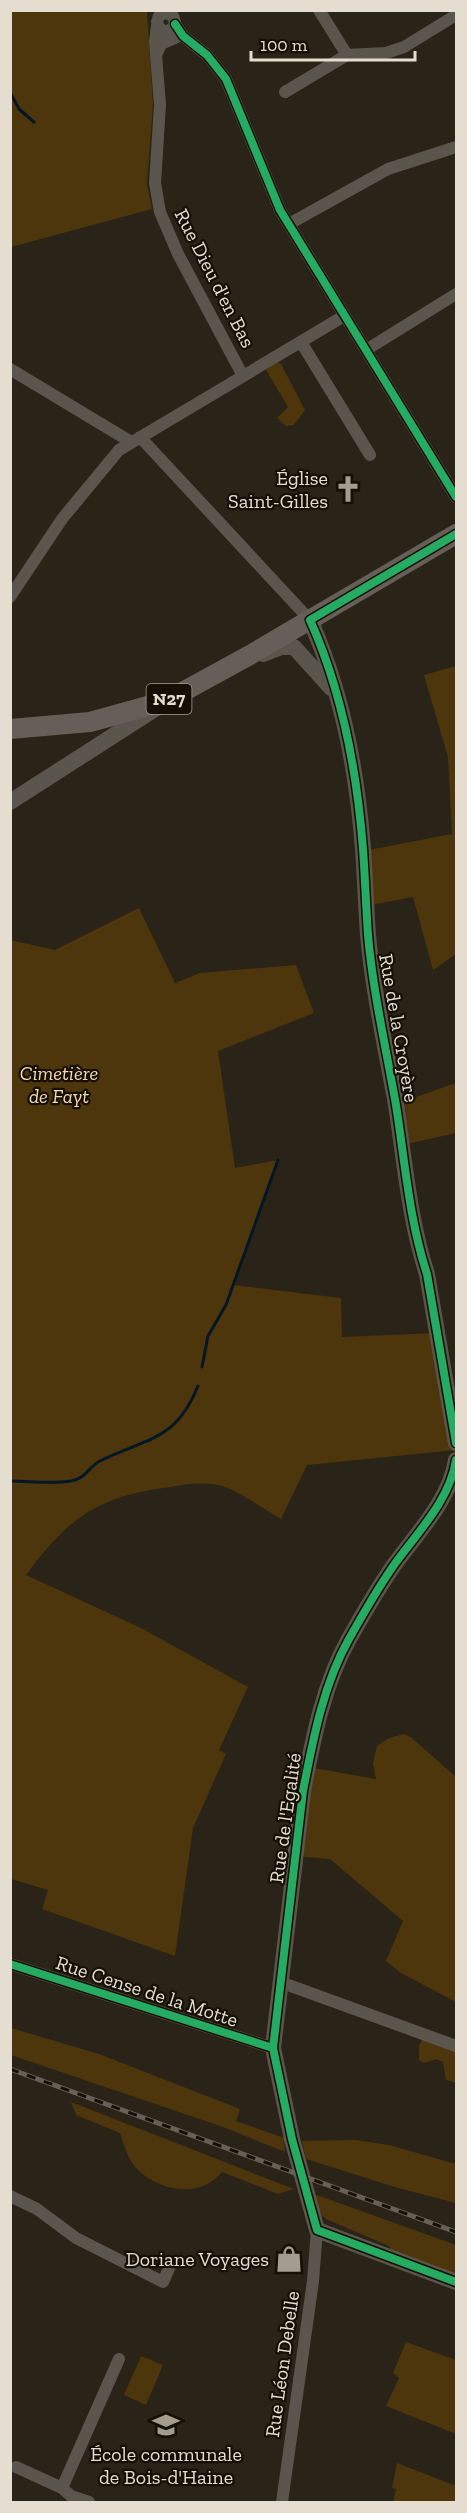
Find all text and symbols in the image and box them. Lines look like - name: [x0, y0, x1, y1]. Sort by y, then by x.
- scale bar: [251, 24, 414, 62]
- text: 100 m: [260, 34, 308, 56]
- street label: Rue Dieu d'en Bas: [170, 205, 260, 351]
- place label: Église Saint-Gilles: [228, 466, 328, 513]
- church icon: Église Saint-Gilles: [333, 474, 363, 504]
- road number: N27: [146, 684, 192, 714]
- street label: Rue de la Croyère: [374, 952, 424, 1104]
- park label: Cimetière de Fayt: [20, 1061, 98, 1108]
- street label: Rue de l'Egalité: [264, 1751, 306, 1885]
- street label: Rue Cense de la Motte: [53, 1950, 241, 2032]
- shop icon: Doriane Voyages: [274, 2244, 304, 2274]
- place label: Doriane Voyages: [126, 2247, 269, 2271]
- street label: Rue Léon Debelle: [260, 2289, 304, 2439]
- school or university icon: École communale de Bois-d'Haine: [151, 2410, 181, 2440]
- place label: École communale de Bois-d'Haine: [90, 2442, 242, 2489]

